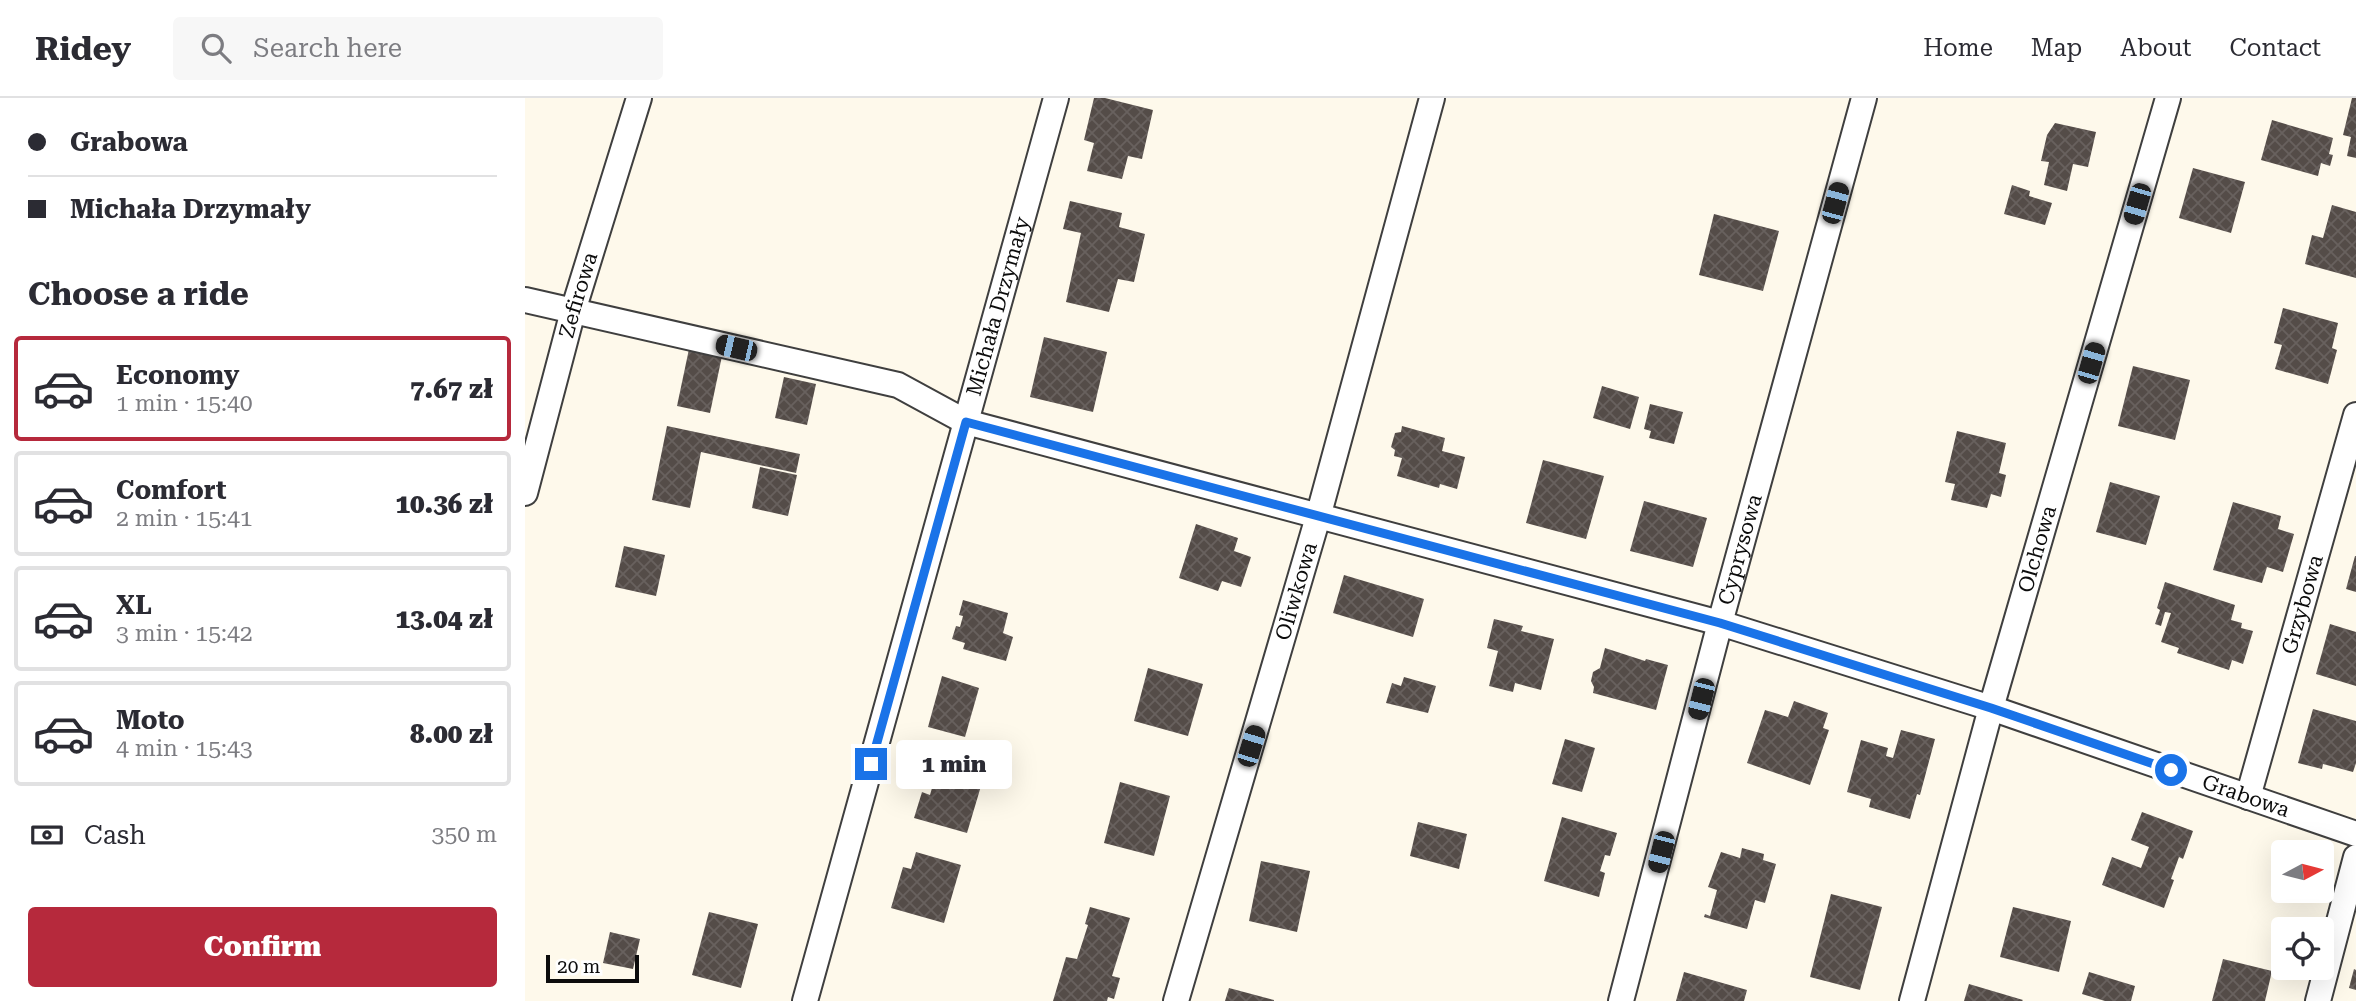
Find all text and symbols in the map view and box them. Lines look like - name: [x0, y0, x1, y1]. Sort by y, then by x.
- search box: [173, 17, 663, 80]
- text: Ridey: [35, 29, 131, 68]
- icon: search: [197, 29, 235, 67]
- text: Search here: [253, 33, 402, 63]
- text: Home: [1923, 34, 1993, 62]
- text: Map: [2031, 34, 2082, 62]
- text: About: [2120, 34, 2191, 62]
- text: Contact: [2229, 34, 2321, 62]
- text: Grabowa: [70, 127, 188, 157]
- car: [1820, 180, 1851, 226]
- car: [2122, 181, 2153, 227]
- text: Michała Drzymały: [70, 194, 311, 224]
- street label: Michała Drzymały: [962, 214, 1035, 399]
- street label: Zefirowa: [554, 249, 603, 341]
- text: Choose a ride: [28, 275, 249, 313]
- car: [714, 333, 759, 363]
- car: [2076, 340, 2107, 386]
- icon: car: [32, 357, 95, 420]
- text: Economy: [116, 360, 239, 390]
- text: 7.67 zł: [410, 374, 493, 404]
- text: 1 min · 15:40: [116, 390, 253, 417]
- icon: car: [32, 472, 95, 535]
- text: Comfort: [116, 475, 226, 505]
- text: 10.36 zł: [395, 489, 493, 519]
- street label: Cyprysowa: [1714, 491, 1767, 607]
- street label: Olchowa: [2013, 502, 2061, 595]
- text: 2 min · 15:41: [116, 505, 253, 532]
- street label: Oliwkowa: [1270, 539, 1322, 643]
- street label: Grzybowa: [2277, 552, 2328, 657]
- icon: car: [32, 587, 95, 650]
- text: XL: [116, 590, 152, 620]
- text: 13.04 zł: [395, 604, 493, 634]
- text: 3 min · 15:42: [116, 620, 253, 647]
- car: [1686, 676, 1717, 722]
- icon: car: [32, 702, 95, 765]
- text: Moto: [116, 705, 185, 735]
- text: 8.00 zł: [410, 719, 493, 749]
- car: [1235, 723, 1268, 769]
- text: 4 min · 15:43: [116, 735, 253, 762]
- callout: 1 min: [895, 740, 1011, 788]
- route end: [855, 748, 887, 780]
- text: 1 min: [922, 751, 986, 778]
- route start: [2155, 754, 2187, 786]
- street label: Grabowa: [2199, 770, 2293, 822]
- icon: cash: [28, 816, 66, 854]
- text: Cash: [84, 820, 146, 850]
- text: 350 m: [432, 821, 497, 848]
- car: [1646, 829, 1677, 875]
- north arrow: [2271, 840, 2335, 903]
- map controls: [2271, 840, 2334, 980]
- button: Confirm: [28, 907, 497, 987]
- button: locate: [2271, 917, 2334, 980]
- scale bar: [546, 952, 639, 984]
- text: 20 m: [557, 955, 600, 978]

